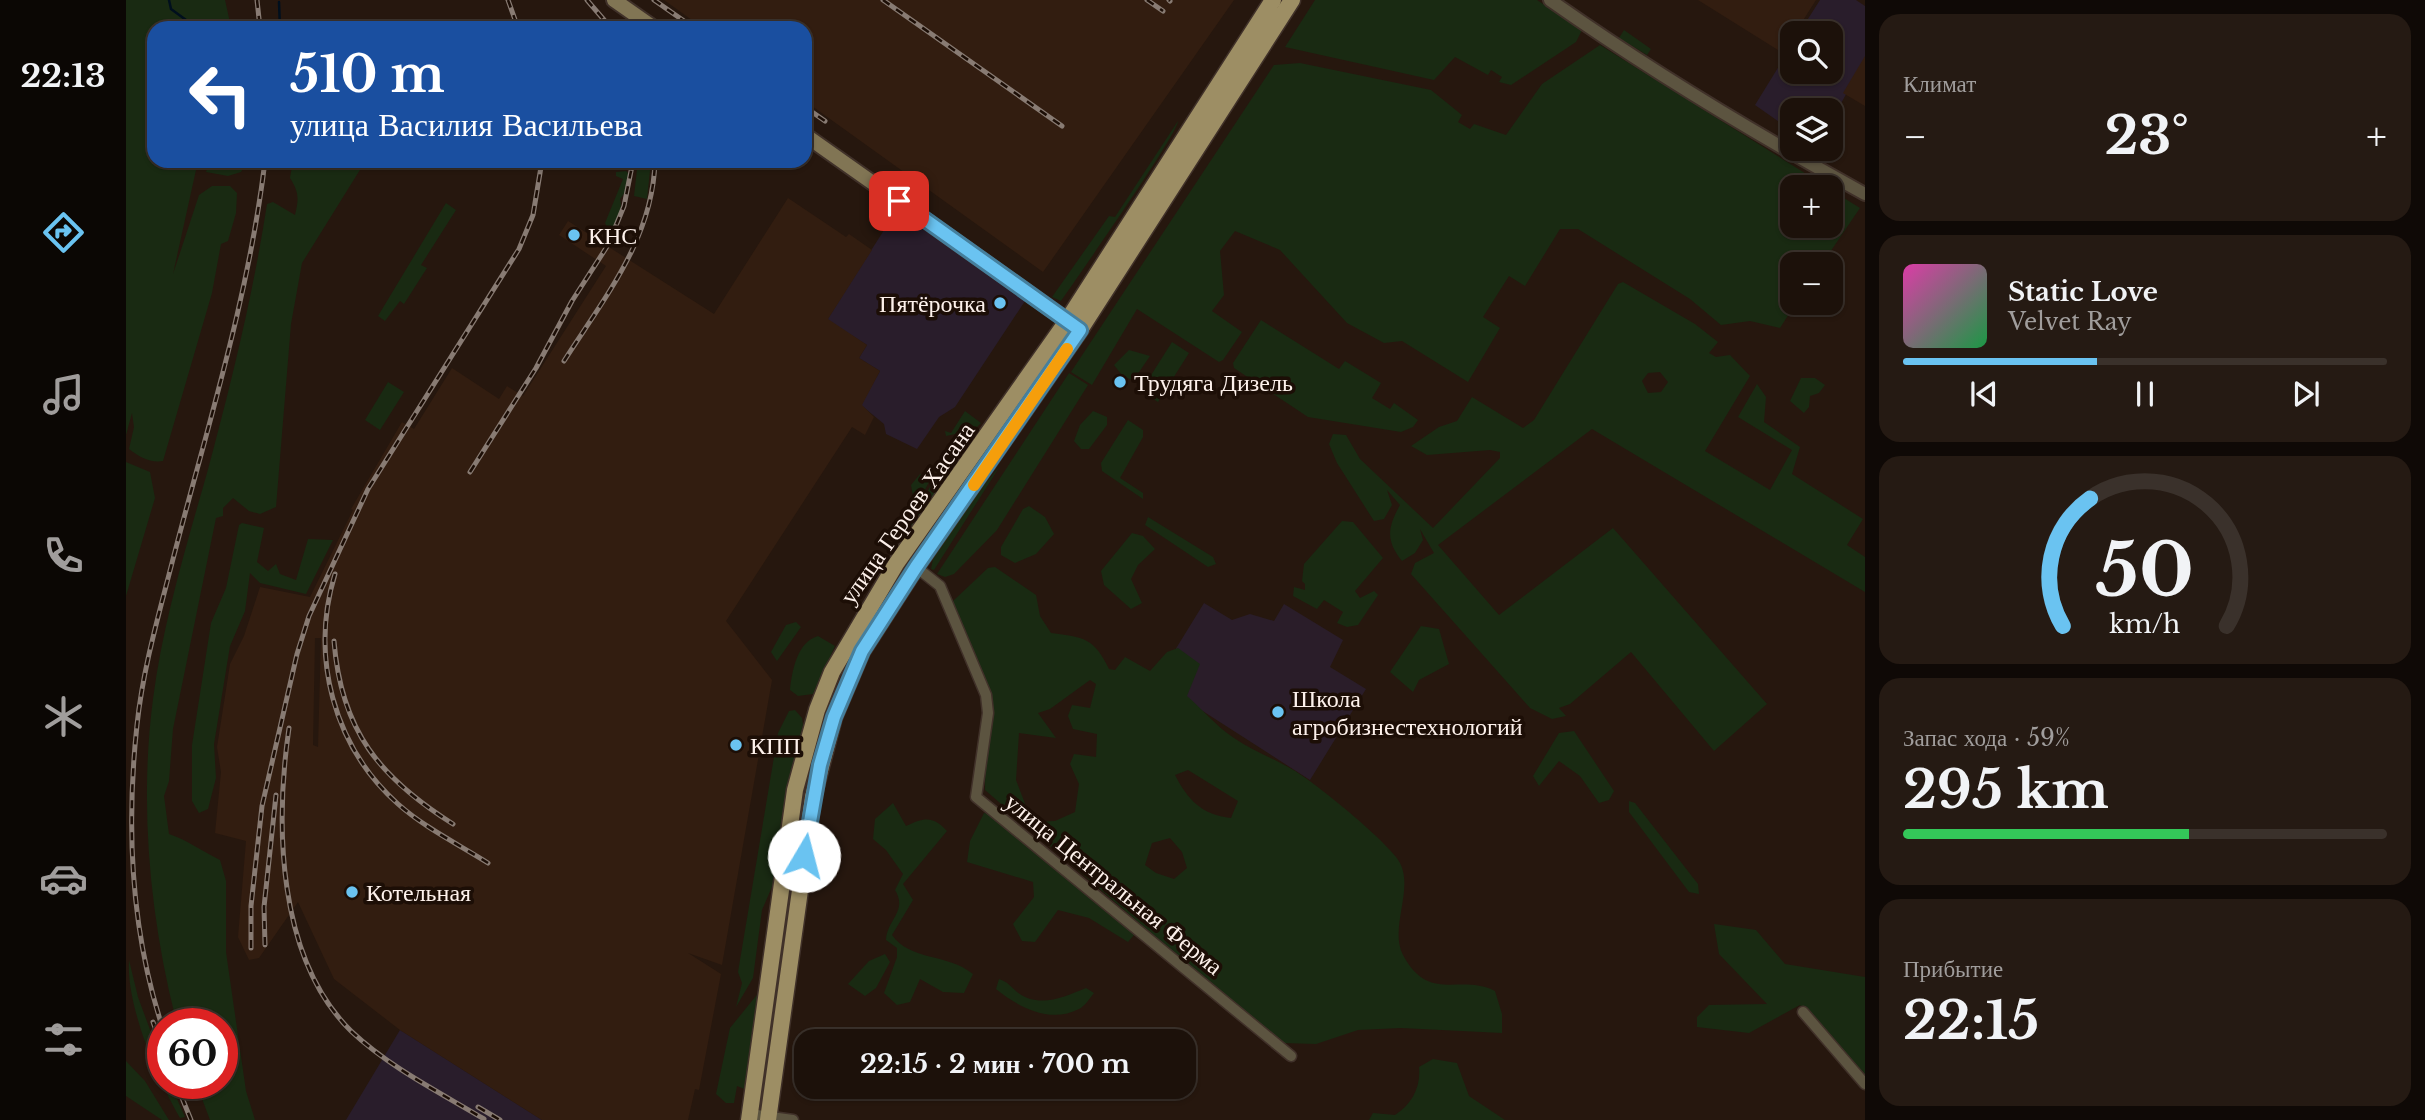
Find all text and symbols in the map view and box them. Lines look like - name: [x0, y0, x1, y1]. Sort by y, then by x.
- map controls: [1780, 21, 1843, 315]
- button: search: [1780, 21, 1843, 84]
- text: 510 m: [290, 44, 445, 105]
- icon: left: [175, 49, 266, 140]
- text: 22:13: [20, 56, 106, 96]
- text: Климат: [1903, 70, 1976, 98]
- button: layers: [1780, 98, 1843, 161]
- text: 23°: [2104, 104, 2189, 168]
- text: улица Василия Васильева: [290, 105, 643, 145]
- text: −: [1903, 113, 1927, 160]
- text: +: [2366, 113, 2387, 160]
- pin: [869, 171, 929, 231]
- button: +: [1780, 175, 1843, 238]
- icon: arrive: [880, 182, 918, 220]
- icon: directions: [39, 208, 88, 257]
- place label: КНС: [588, 221, 637, 250]
- marker: КНС: [566, 227, 582, 243]
- button: −: [1780, 252, 1843, 315]
- text: Static Love: [2008, 276, 2158, 308]
- place label: Пятёрочка: [879, 289, 986, 318]
- marker: Пятёрочка: [992, 295, 1008, 311]
- text: Velvet Ray: [2008, 308, 2132, 336]
- place label: Трудяга Дизель: [1134, 368, 1293, 397]
- icon: music: [39, 370, 88, 419]
- marker: Трудяга Дизель: [1112, 374, 1128, 390]
- icon: previous: [1965, 375, 2003, 413]
- icon: pause: [2126, 375, 2164, 413]
- icon: next: [2287, 375, 2325, 413]
- street label: улица Героев Хасана: [833, 416, 981, 609]
- text: 50: [2096, 525, 2194, 616]
- icon: phone: [39, 531, 88, 580]
- text: km/h: [2110, 609, 2180, 640]
- place label: Школа агробизнестехнологий: [1292, 684, 1523, 741]
- icon: climate: [39, 692, 88, 741]
- marker: Школа агробизнестехнологий: [1270, 704, 1286, 720]
- text: Запас хода · 59%: [1903, 724, 2070, 752]
- place label: КПП: [750, 731, 801, 760]
- marker: КПП: [728, 737, 744, 753]
- text: 295 km: [1903, 758, 2109, 822]
- street label: улица Центральная Ферма: [999, 787, 1229, 981]
- position arrow: [767, 819, 841, 893]
- icon: car: [39, 854, 88, 903]
- place label: Котельная: [366, 878, 471, 907]
- marker: Котельная: [344, 884, 360, 900]
- text: Прибытие: [1903, 955, 2003, 983]
- text: 22:15: [1903, 989, 2039, 1053]
- speed limit sign: 60: [147, 1008, 238, 1099]
- icon: filters: [39, 1015, 88, 1064]
- text: 22:15 · 2 мин · 700 m: [860, 1048, 1130, 1080]

